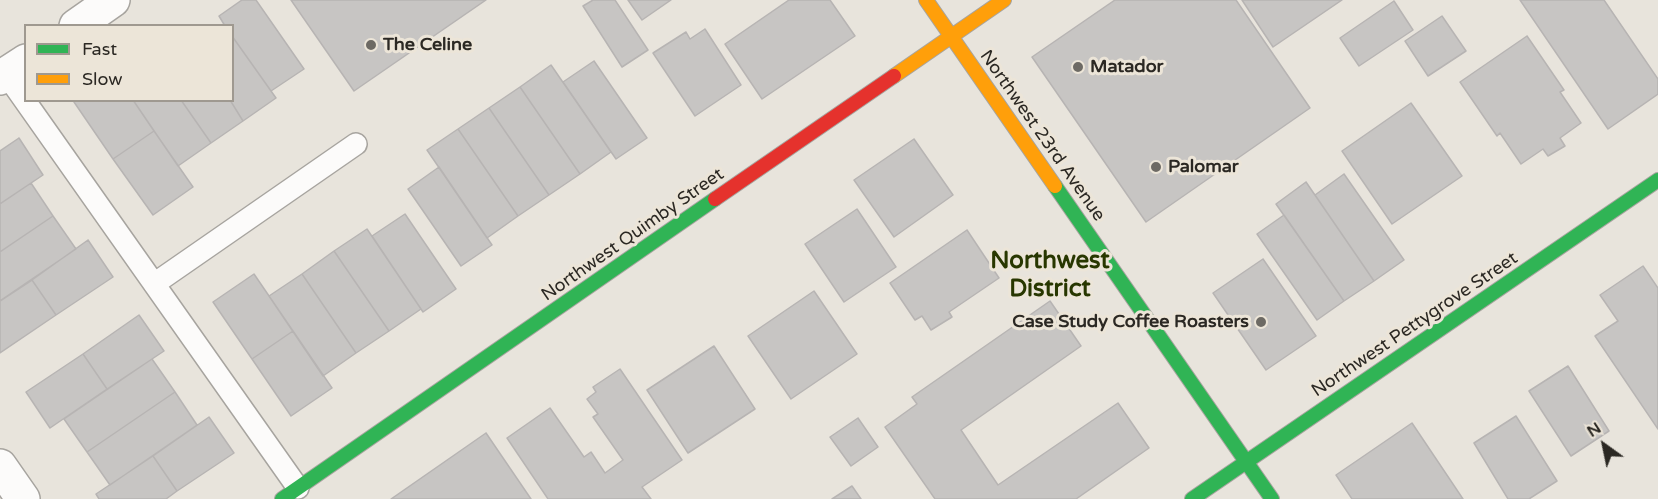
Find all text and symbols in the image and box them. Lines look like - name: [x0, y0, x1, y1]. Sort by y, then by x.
- legend: [24, 24, 234, 102]
- place label: The Celine: [383, 34, 472, 56]
- text: Fast: [82, 38, 117, 60]
- marker: The Celine: [364, 38, 378, 52]
- street label: Northwest 23rd Avenue: [975, 46, 1109, 226]
- place label: Matador: [1090, 56, 1163, 78]
- marker: Matador: [1071, 60, 1085, 74]
- text: Slow: [82, 68, 123, 90]
- place label: Palomar: [1168, 156, 1239, 178]
- marker: Palomar: [1149, 160, 1163, 174]
- street label: Northwest Quimby Street: [538, 164, 728, 306]
- district label: Northwest District: [990, 248, 1110, 304]
- street label: Northwest Pettygrove Street: [1308, 248, 1522, 402]
- place label: Case Study Coffee Roasters: [1012, 311, 1249, 333]
- marker: Case Study Coffee Roasters: [1254, 315, 1268, 329]
- north arrow: [1574, 415, 1634, 475]
- text: N: [1583, 418, 1605, 442]

